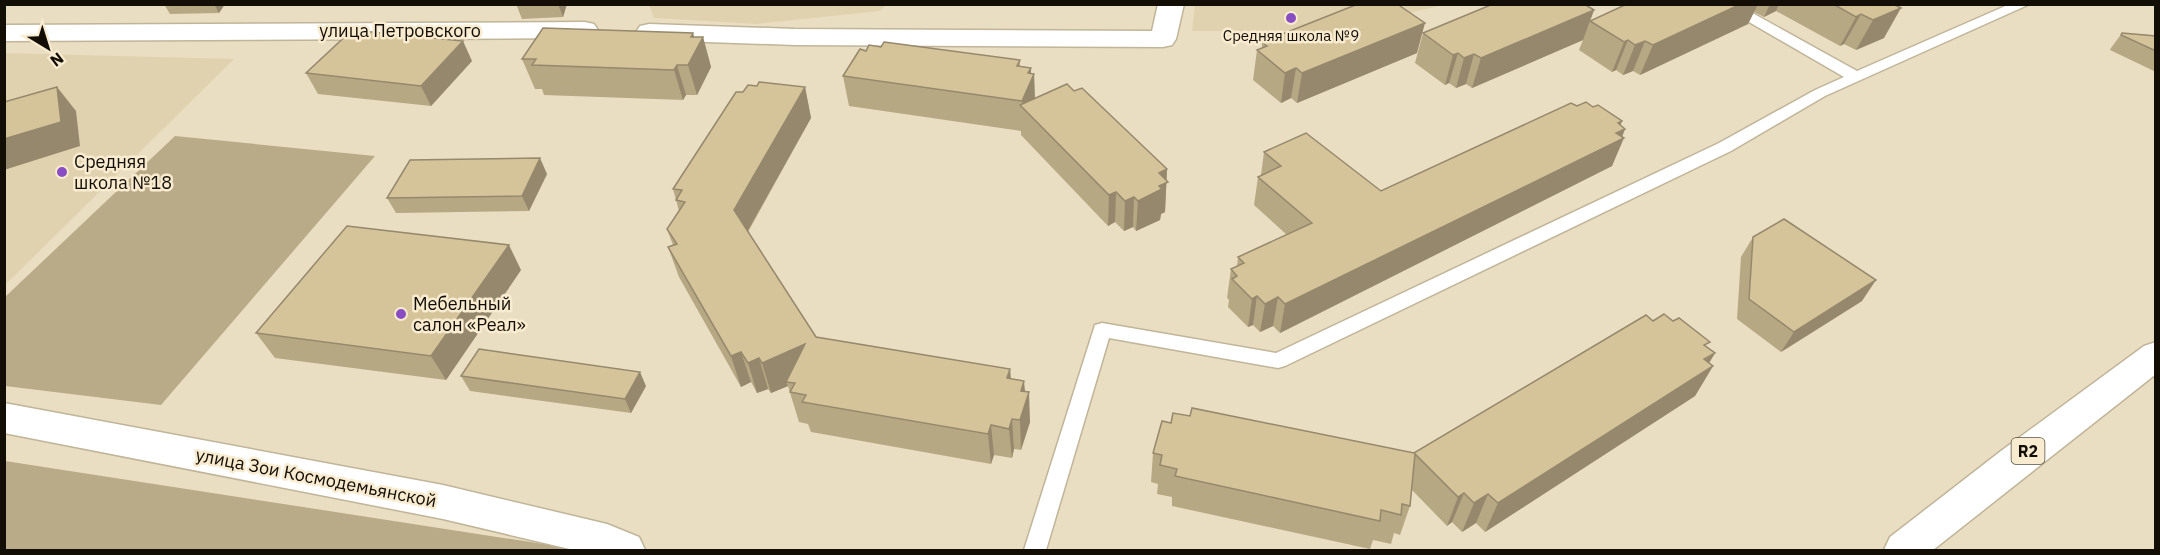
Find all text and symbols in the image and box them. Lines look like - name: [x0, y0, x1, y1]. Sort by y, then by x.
- marker: Средняя школа №9: [1284, 11, 1298, 25]
- north arrow: [18, 18, 78, 78]
- street label: улица Петровского: [319, 19, 481, 42]
- place label: Средняя школа №9: [1223, 26, 1359, 45]
- text: N: [47, 48, 68, 71]
- place label: Средняя школа №18: [74, 150, 172, 194]
- marker: Средняя школа №18: [55, 165, 69, 179]
- place label: Мебельный салон «Реал»: [413, 292, 526, 336]
- marker: Мебельный салон «Реал»: [394, 307, 408, 321]
- road number: R2: [2012, 438, 2044, 464]
- street label: улица Зои Космодемьянской: [194, 443, 439, 512]

